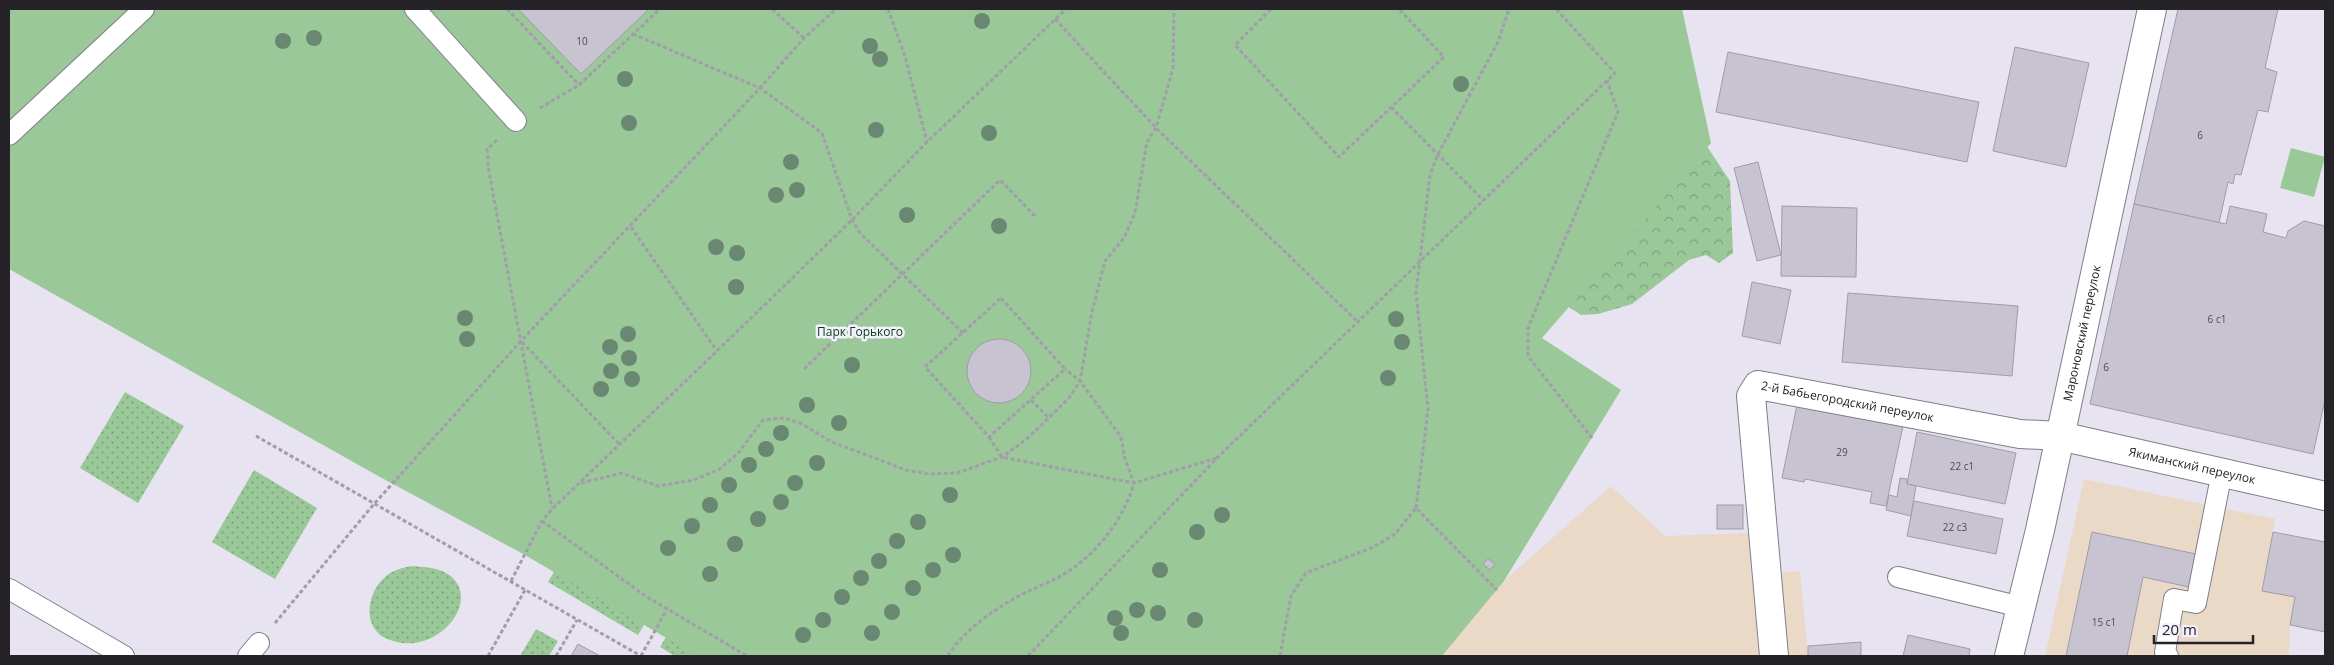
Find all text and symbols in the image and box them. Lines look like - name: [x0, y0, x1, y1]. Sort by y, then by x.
- house number: 10: [576, 34, 588, 48]
- house number: 6: [2197, 128, 2203, 142]
- street label: Мароновский переулок: [2059, 263, 2105, 403]
- house number: 6 с1: [2208, 312, 2226, 326]
- park label: Парк Горького: [817, 323, 903, 340]
- house number: 6: [2103, 360, 2109, 374]
- street label: 2-й Бабьегородский переулок: [1760, 377, 1936, 426]
- street label: Якиманский переулок: [2127, 443, 2258, 488]
- house number: 29: [1836, 445, 1848, 459]
- house number: 22 с1: [1950, 459, 1974, 473]
- house number: 22 с3: [1943, 520, 1968, 534]
- scale bar: [2154, 612, 2253, 644]
- house number: 15 с1: [2092, 615, 2116, 629]
- text: 20 m: [2162, 619, 2197, 639]

